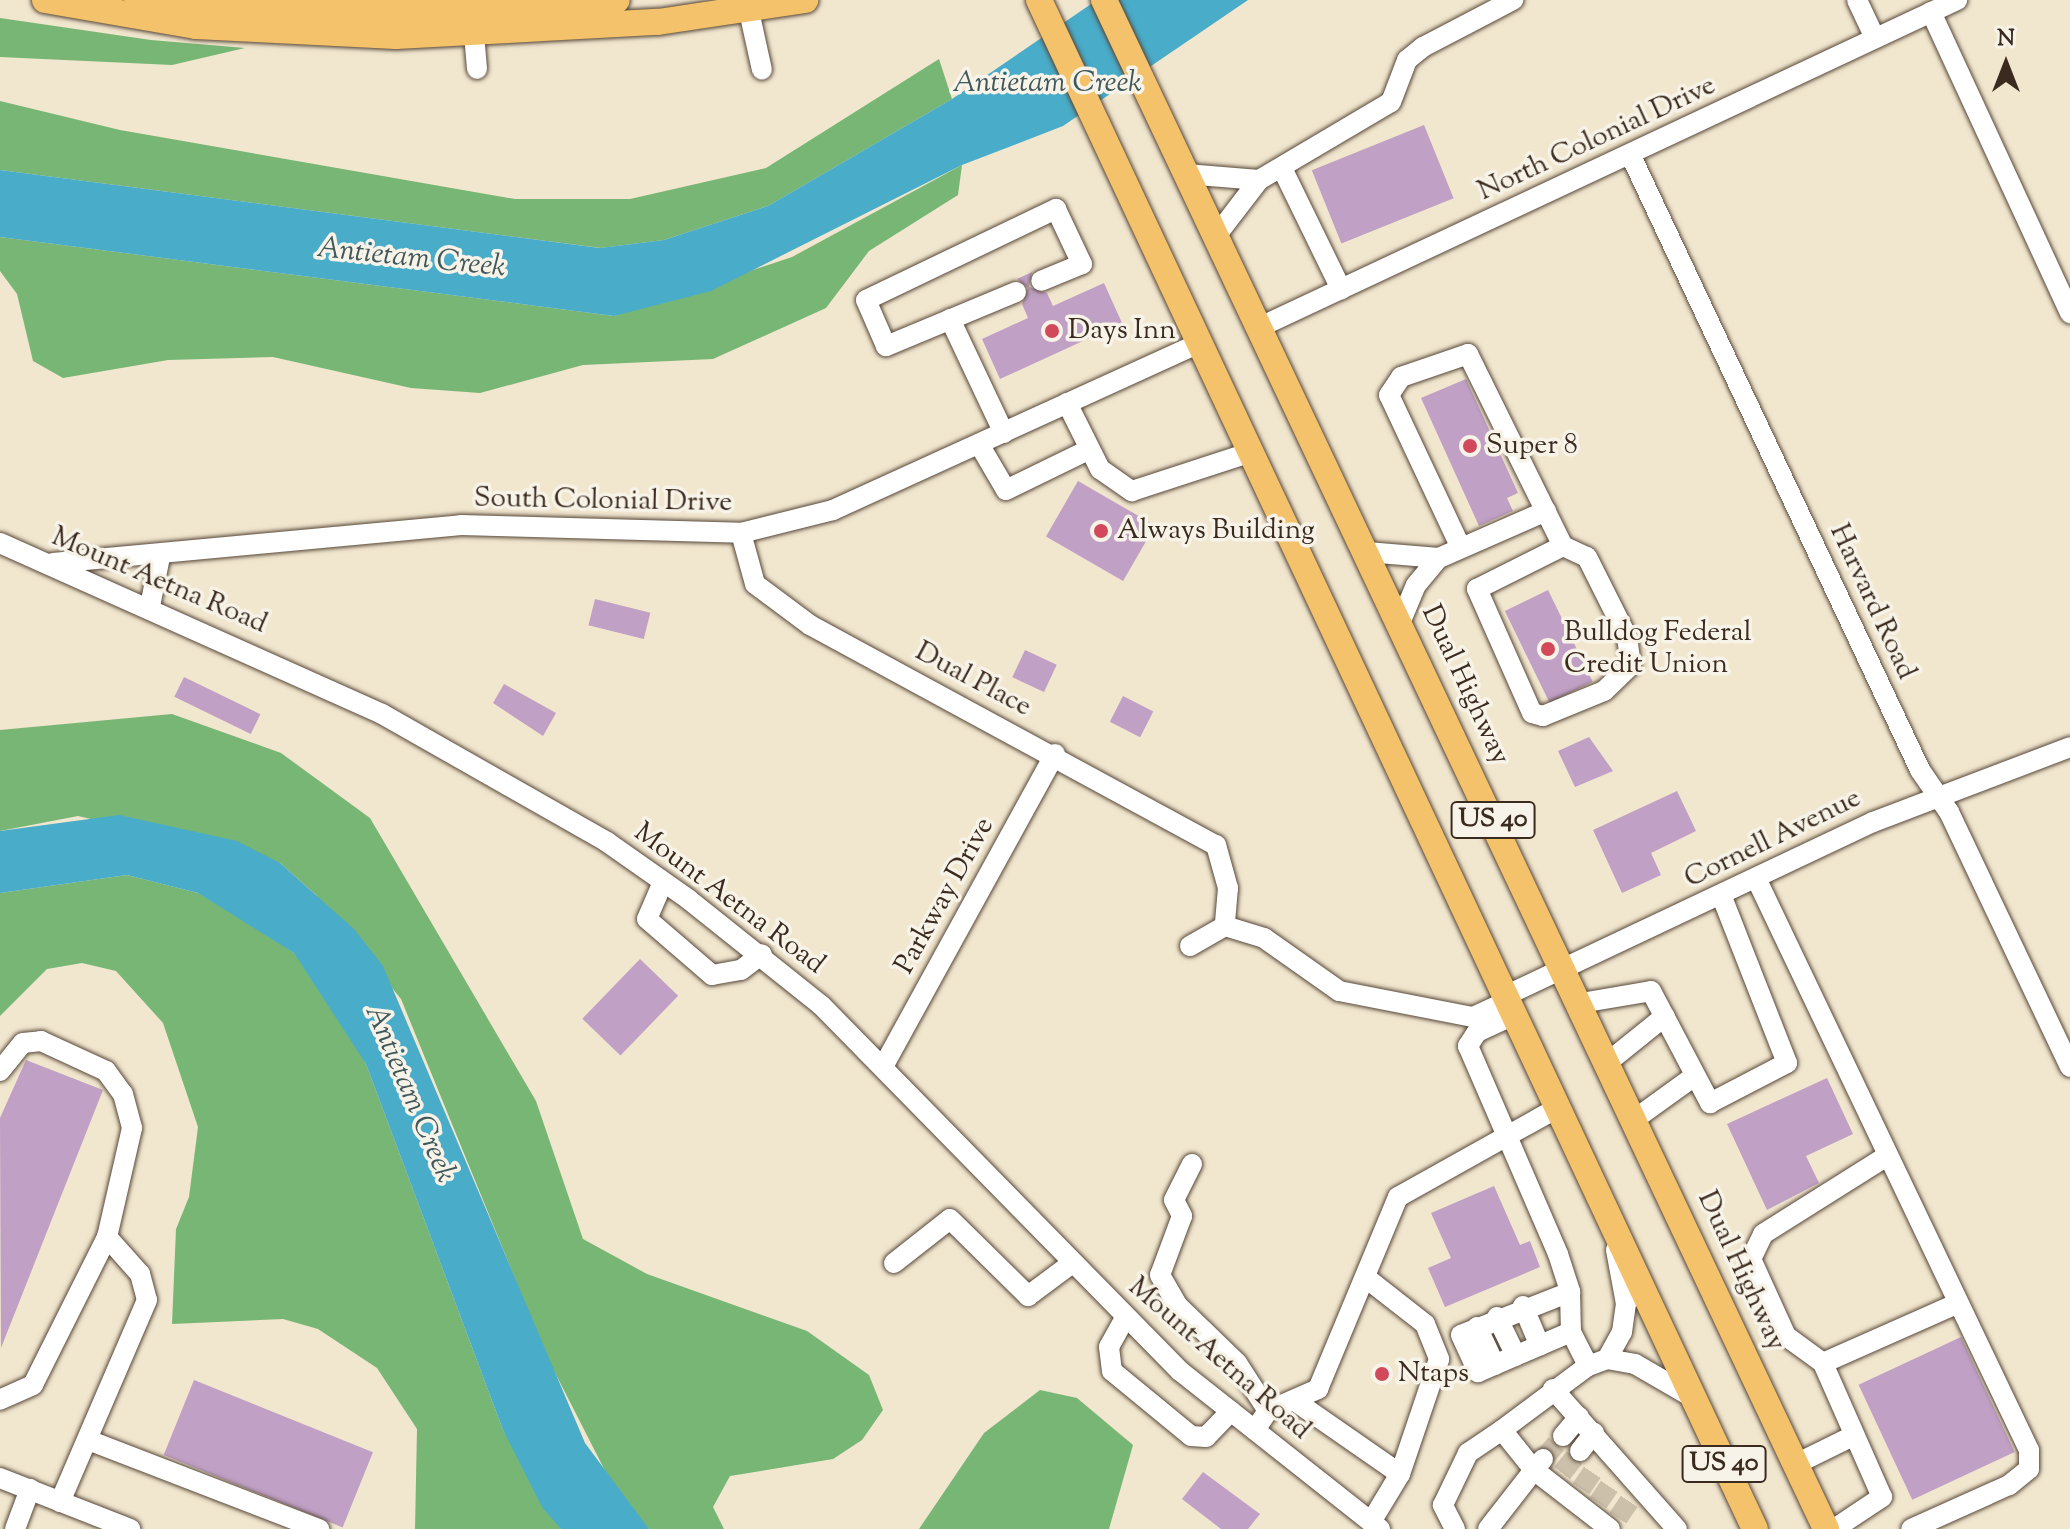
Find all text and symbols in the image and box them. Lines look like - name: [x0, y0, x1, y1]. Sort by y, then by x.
- north arrow: [1966, 24, 2046, 104]
- text: N: [1997, 24, 2015, 56]
- water label: Antietam Creek: [952, 66, 1142, 102]
- street label: North Colonial Drive: [1473, 69, 1721, 209]
- water label: Antietam Creek: [315, 231, 507, 287]
- place label: Days Inn: [1068, 314, 1176, 348]
- marker: Days Inn: [1043, 322, 1061, 340]
- place label: Super 8: [1486, 429, 1578, 463]
- marker: Super 8: [1461, 437, 1479, 455]
- street label: South Colonial Drive: [473, 482, 733, 520]
- place label: Always Building: [1117, 514, 1315, 548]
- street label: Harvard Road: [1821, 519, 1923, 685]
- street label: Mount Aetna Road: [46, 520, 272, 642]
- marker: Always Building: [1092, 522, 1110, 540]
- street label: Dual Highway: [1413, 600, 1517, 770]
- place label: Bulldog Federal Credit Union: [1564, 616, 1752, 682]
- street label: Dual Place: [909, 635, 1037, 725]
- marker: Bulldog Federal Credit Union: [1539, 640, 1557, 658]
- street label: Cornell Avenue: [1679, 782, 1867, 896]
- road number: US 40: [1449, 798, 1537, 842]
- street label: Parkway Drive: [888, 812, 1002, 980]
- street label: Mount Aetna Road: [627, 816, 831, 982]
- water label: Antietam Creek: [355, 1000, 463, 1188]
- street label: Dual Highway: [1689, 1186, 1793, 1356]
- street label: Mount Aetna Road: [1121, 1271, 1317, 1447]
- place label: Ntaps: [1398, 1357, 1469, 1391]
- marker: Ntaps: [1373, 1365, 1391, 1383]
- road number: US 40: [1680, 1442, 1768, 1486]

